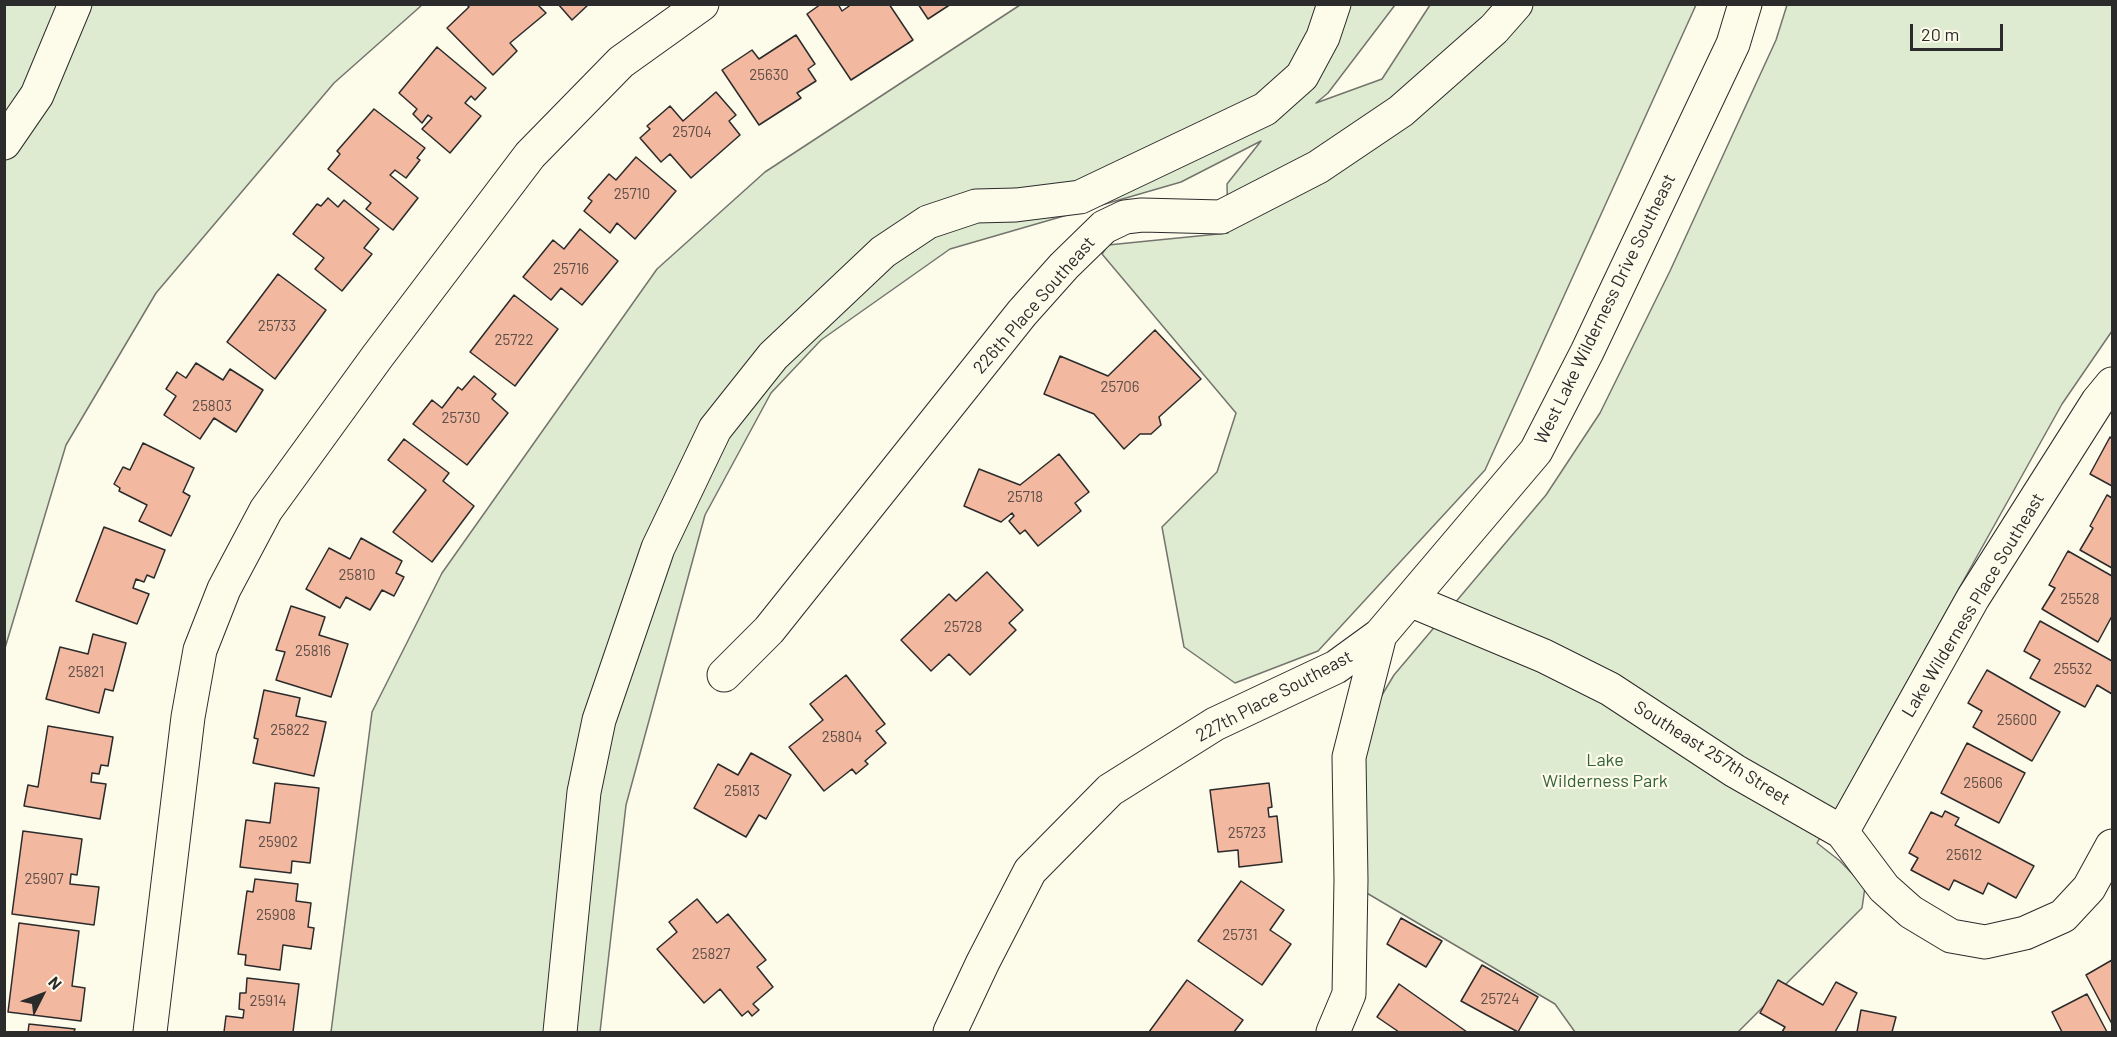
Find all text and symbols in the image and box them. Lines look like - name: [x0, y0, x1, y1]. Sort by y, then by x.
- scale bar: [1913, 12, 2006, 50]
- text: 20 m: [1921, 23, 1959, 45]
- house number: 25630: [749, 66, 789, 84]
- house number: 25704: [672, 123, 712, 141]
- street label: West Lake Wilderness Drive Southeast: [1530, 170, 1680, 448]
- house number: 25710: [614, 185, 650, 203]
- street label: 226th Place Southeast: [968, 232, 1100, 378]
- house number: 25716: [553, 260, 589, 278]
- house number: 25733: [258, 317, 296, 335]
- house number: 25722: [495, 331, 533, 349]
- house number: 25706: [1100, 378, 1140, 396]
- house number: 25803: [192, 397, 232, 415]
- house number: 25730: [441, 409, 481, 427]
- house number: 25718: [1007, 488, 1043, 506]
- street label: Lake Wilderness Place Southeast: [1897, 489, 2049, 721]
- house number: 25810: [339, 566, 375, 584]
- house number: 25528: [2060, 590, 2100, 608]
- house number: 25728: [944, 618, 982, 636]
- house number: 25816: [295, 642, 331, 660]
- street label: 227th Place Southeast: [1192, 646, 1356, 746]
- house number: 25532: [2053, 660, 2093, 678]
- house number: 25821: [68, 663, 104, 681]
- street label: Southeast 257th Street: [1630, 696, 1794, 810]
- house number: 25600: [1997, 711, 2037, 729]
- house number: 25822: [270, 721, 310, 739]
- house number: 25804: [822, 728, 862, 746]
- park label: Lake Wilderness Park: [1542, 749, 1668, 792]
- house number: 25606: [1963, 774, 2003, 792]
- house number: 25813: [724, 782, 760, 800]
- house number: 25723: [1228, 824, 1266, 842]
- house number: 25902: [258, 833, 298, 851]
- house number: 25612: [1946, 846, 1982, 864]
- house number: 25907: [24, 870, 64, 888]
- house number: 25908: [256, 906, 296, 924]
- house number: 25731: [1222, 926, 1258, 944]
- house number: 25827: [692, 945, 730, 963]
- north arrow: [12, 965, 72, 1025]
- text: N: [45, 972, 66, 993]
- house number: 25724: [1480, 990, 1520, 1008]
- house number: 25914: [250, 992, 286, 1010]

